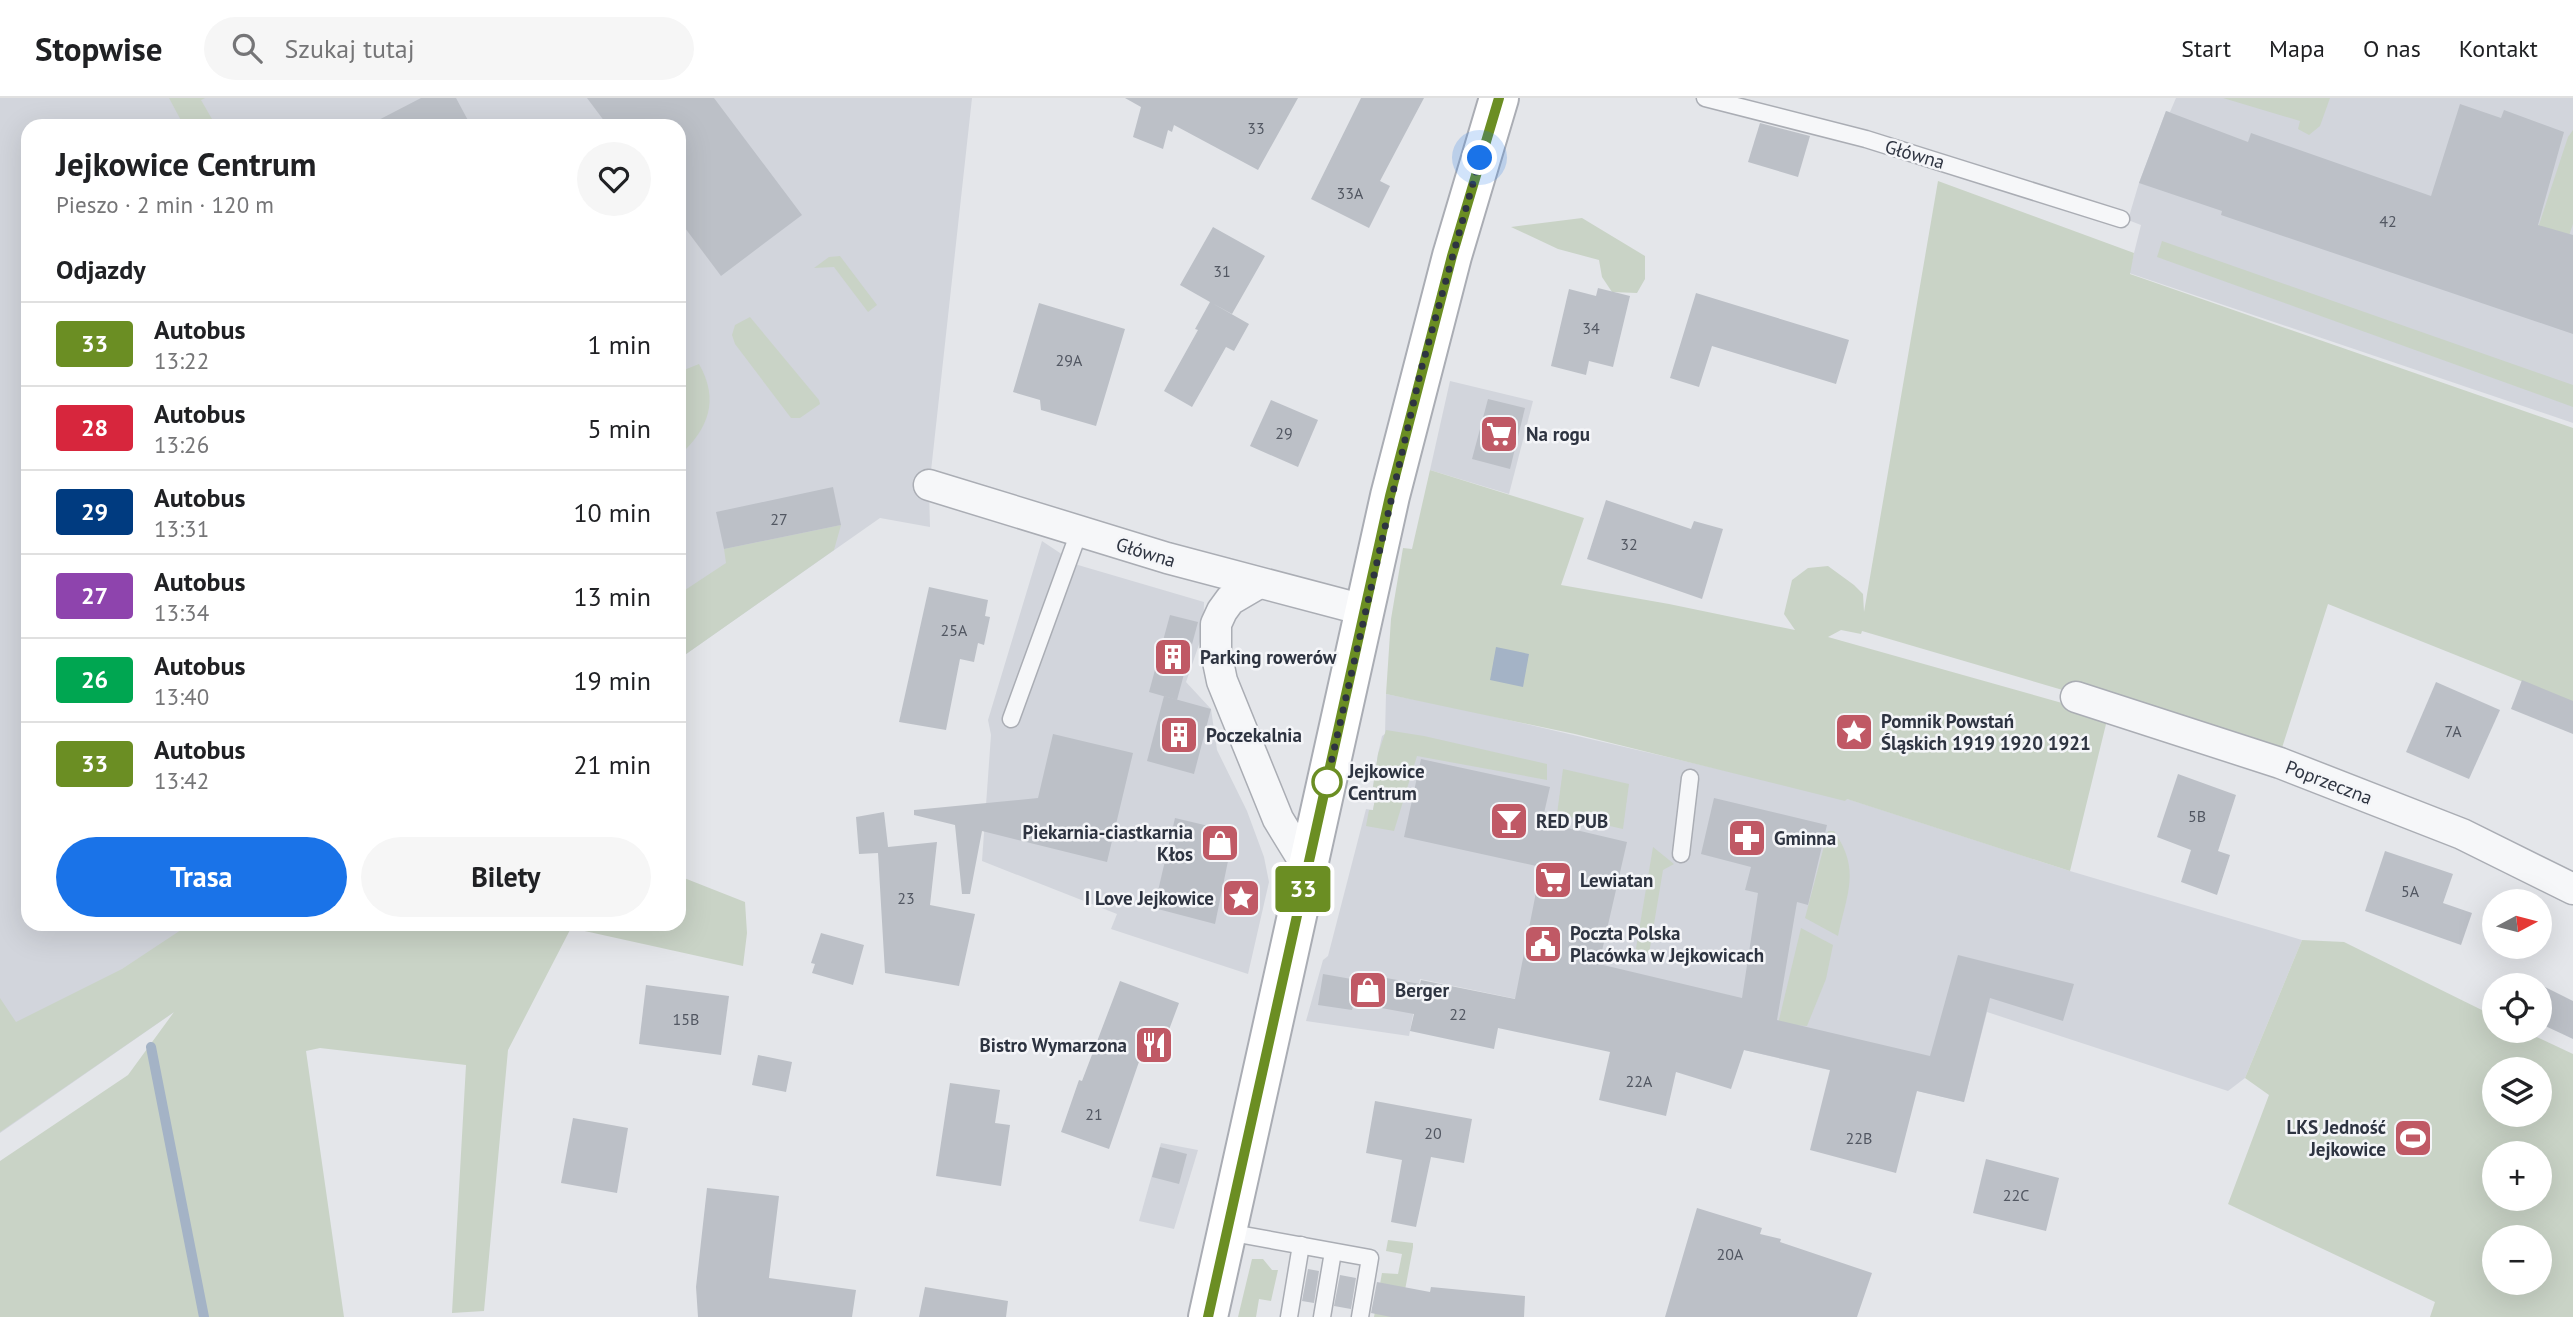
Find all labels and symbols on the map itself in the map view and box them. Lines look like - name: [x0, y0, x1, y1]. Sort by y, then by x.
- house number: 33: [1247, 118, 1265, 138]
- street label: Główna: [1882, 134, 1948, 174]
- your location: [1462, 140, 1497, 175]
- house number: 33A: [1337, 183, 1364, 203]
- house number: 42: [2379, 211, 2397, 231]
- house number: 31: [1213, 261, 1231, 281]
- house number: 34: [1582, 318, 1600, 338]
- house number: 29A: [1056, 350, 1083, 370]
- supermarket icon: Na rogu: [1478, 413, 1520, 455]
- place label: Na rogu: [1526, 422, 1590, 446]
- house number: 29: [1275, 423, 1293, 443]
- house number: 27: [770, 509, 788, 529]
- street label: Główna: [1113, 532, 1179, 572]
- house number: 32: [1620, 534, 1638, 554]
- house number: 25A: [941, 620, 968, 640]
- building icon: Parking rowerów: [1152, 636, 1194, 678]
- place label: Parking rowerów: [1200, 645, 1337, 669]
- place label: Pomnik Powstań Śląskich 1919 1920 1921: [1881, 709, 2091, 755]
- place icon: Pomnik Powstań Śląskich 1919 1920 1921: [1833, 711, 1875, 753]
- building icon: Poczekalnia: [1158, 714, 1200, 756]
- house number: 7A: [2444, 721, 2462, 741]
- place label: Poczekalnia: [1206, 723, 1302, 747]
- street label: Poprzeczna: [2282, 754, 2376, 810]
- place label: Jejkowice Centrum: [1347, 759, 1425, 805]
- marker: Jejkowice Centrum: [1312, 767, 1342, 797]
- bar icon: RED PUB: [1488, 800, 1530, 842]
- house number: 5B: [2188, 806, 2206, 826]
- place label: RED PUB: [1536, 809, 1608, 833]
- pharmacy icon: Gminna: [1726, 817, 1768, 859]
- place label: Piekarnia-ciastkarnia Kłos: [1022, 820, 1193, 866]
- shop icon: Piekarnia-ciastkarnia Kłos: [1199, 822, 1241, 864]
- place label: Gminna: [1774, 826, 1836, 850]
- supermarket icon: Lewiatan: [1532, 859, 1574, 901]
- line badge: 33: [1272, 866, 1334, 912]
- place label: Lewiatan: [1580, 868, 1653, 892]
- place icon: I Love Jejkowice: [1220, 877, 1262, 919]
- house number: 5A: [2401, 881, 2420, 901]
- place label: I Love Jejkowice: [1085, 886, 1214, 910]
- house number: 23: [897, 888, 915, 908]
- north arrow: [2482, 889, 2552, 959]
- place label: Poczta Polska Placówka w Jejkowicach: [1570, 921, 1764, 967]
- public building icon: Poczta Polska Placówka w Jejkowicach: [1522, 923, 1564, 965]
- shop icon: Berger: [1347, 969, 1389, 1011]
- place label: Berger: [1395, 978, 1449, 1002]
- house number: 22: [1449, 1004, 1467, 1024]
- house number: 15B: [673, 1009, 699, 1029]
- restaurant icon: Bistro Wymarzona: [1133, 1024, 1175, 1066]
- place label: Bistro Wymarzona: [980, 1033, 1127, 1057]
- house number: 22A: [1626, 1071, 1653, 1091]
- house number: 21: [1085, 1104, 1103, 1124]
- place label: LKS Jedność Jejkowice: [2287, 1115, 2386, 1161]
- sports icon: LKS Jedność Jejkowice: [2392, 1117, 2434, 1159]
- house number: 20: [1424, 1123, 1442, 1143]
- house number: 22B: [1846, 1128, 1872, 1148]
- house number: 22C: [2003, 1185, 2029, 1205]
- house number: 20A: [1717, 1244, 1744, 1264]

